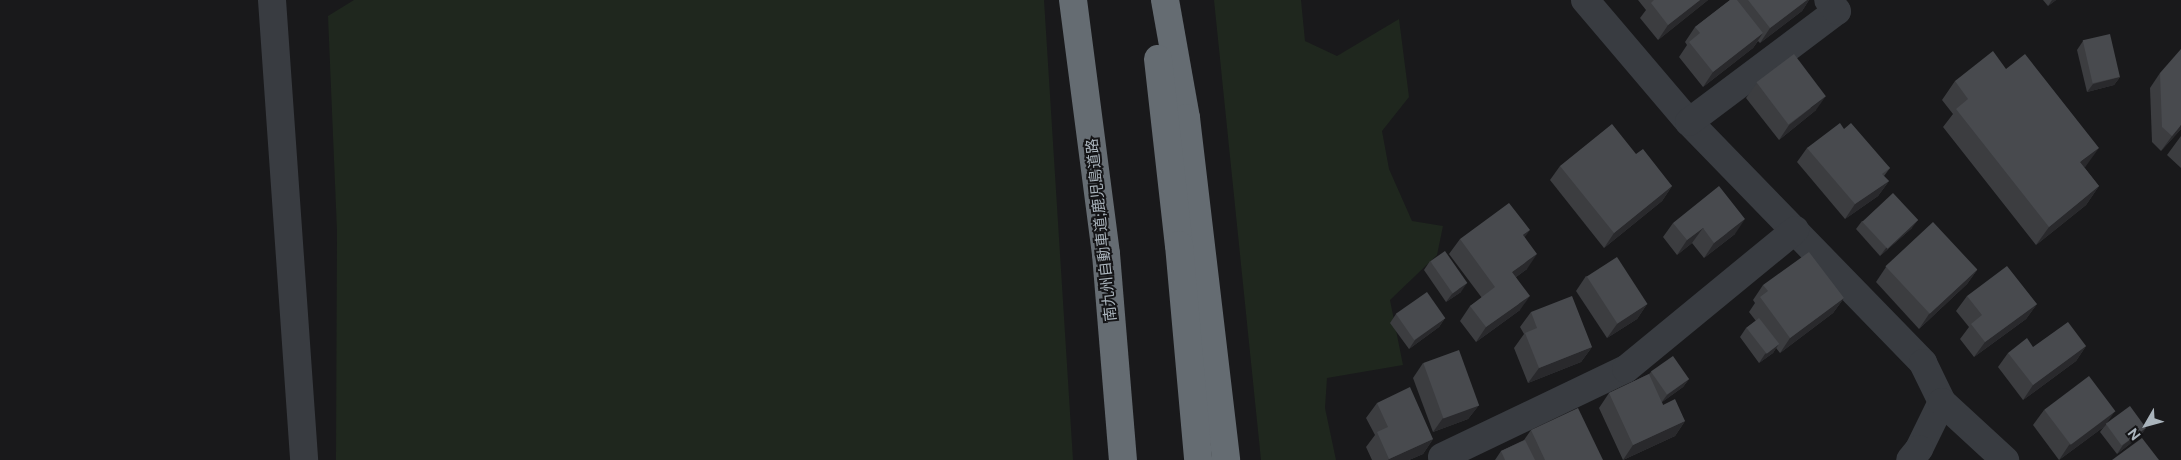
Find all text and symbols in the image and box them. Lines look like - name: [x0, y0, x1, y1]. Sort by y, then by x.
- street label: 南九州自動車道;鹿児島道路: [1082, 138, 1120, 322]
- north arrow: [2121, 400, 2171, 450]
- text: N: [2125, 425, 2144, 443]

